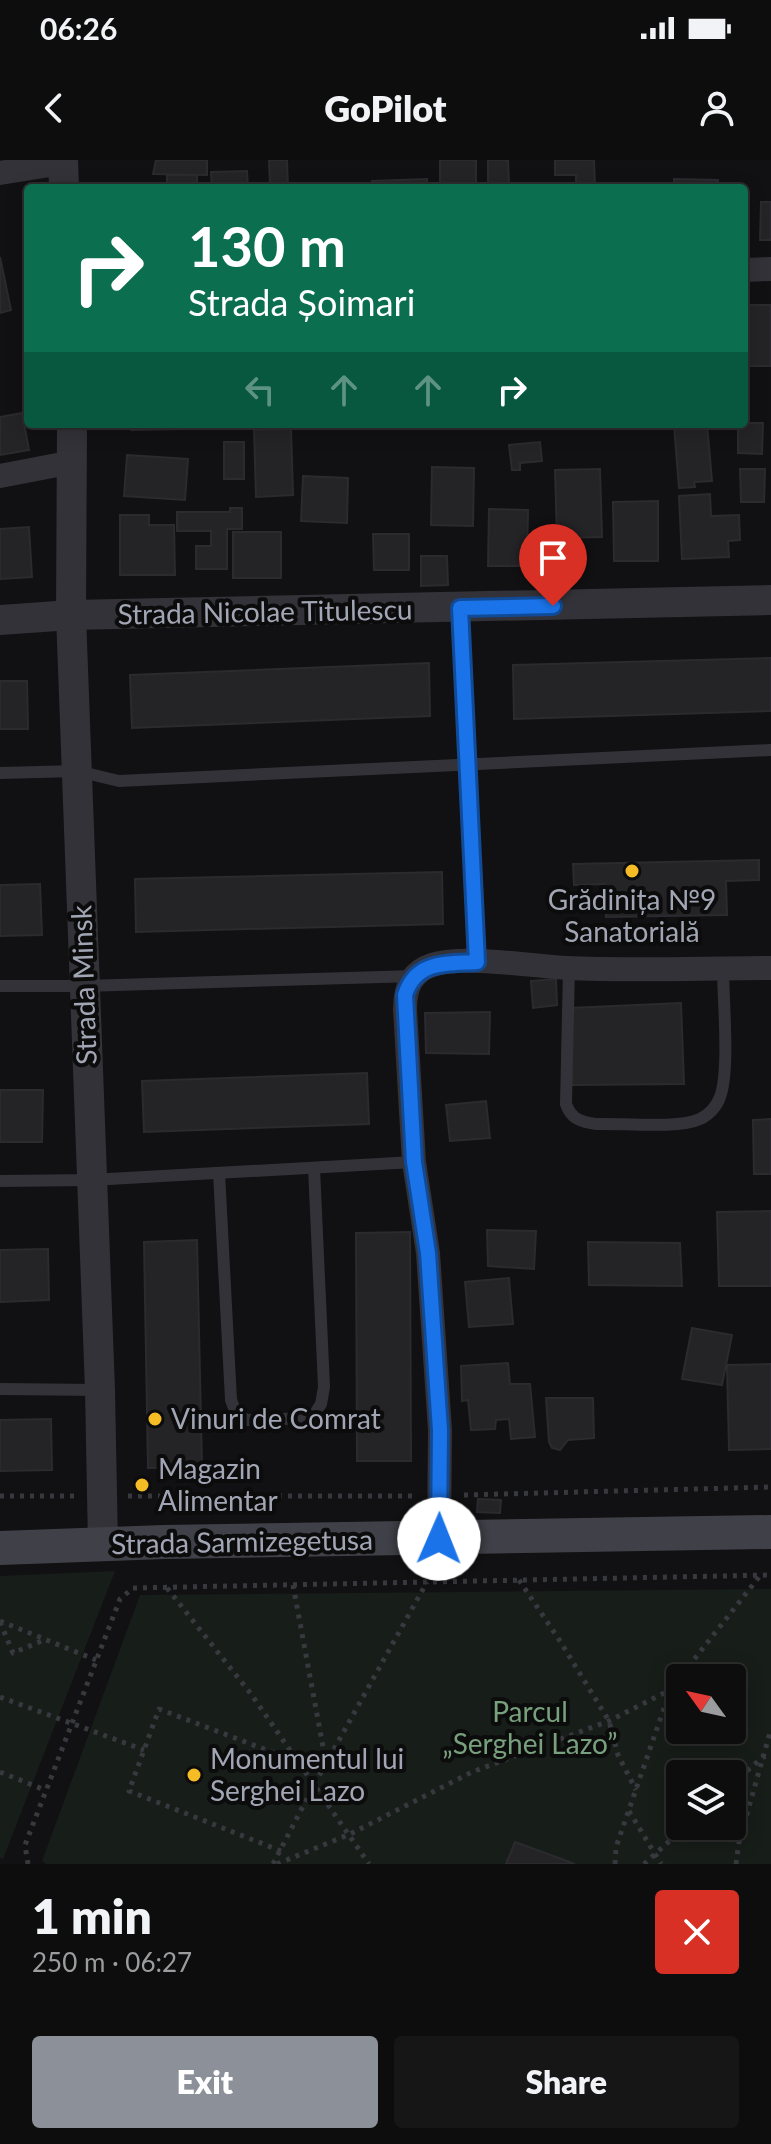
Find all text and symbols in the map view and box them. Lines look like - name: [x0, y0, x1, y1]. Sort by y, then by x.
- text: 06:26: [40, 10, 117, 46]
- icon: back: [32, 86, 76, 130]
- text: GoPilot: [324, 86, 447, 130]
- icon: person: [695, 86, 739, 130]
- text: 130 m: [188, 212, 346, 279]
- icon: right: [56, 216, 160, 320]
- text: Strada Șoimari: [188, 280, 415, 324]
- icon: left: [238, 368, 282, 412]
- icon: ahead: [322, 368, 366, 412]
- icon: ahead: [406, 368, 450, 412]
- icon: right: [490, 368, 534, 412]
- pin: [519, 524, 587, 606]
- icon: arrive: [531, 536, 575, 580]
- street label: Strada Nicolae Titulescu: [117, 591, 413, 631]
- marker: Grădinița №9 Sanatorială: [623, 862, 641, 880]
- place label: Grădinița №9 Sanatorială: [548, 882, 716, 948]
- street label: Strada Minsk: [63, 904, 103, 1065]
- place label: Vinuri de Comrat: [171, 1401, 381, 1435]
- marker: Vinuri de Comrat: [146, 1410, 164, 1428]
- place label: Magazin Alimentar: [158, 1451, 278, 1517]
- marker: Magazin Alimentar: [133, 1476, 151, 1494]
- position arrow: [397, 1497, 481, 1581]
- street label: Strada Sarmizegetusa: [111, 1522, 373, 1560]
- north arrow: [666, 1664, 746, 1744]
- map controls: [666, 1664, 746, 1840]
- park label: Parcul „Serghei Lazo”: [442, 1694, 618, 1760]
- place label: Monumentul lui Serghei Lazo: [210, 1741, 404, 1807]
- button: layers: [666, 1760, 746, 1840]
- marker: Monumentul lui Serghei Lazo: [185, 1766, 203, 1784]
- text: 1 min: [32, 1887, 152, 1944]
- button: close: [655, 1890, 739, 1974]
- text: 250 m · 06:27: [32, 1946, 192, 1978]
- button: Exit: [32, 2036, 378, 2128]
- button: Share: [394, 2036, 739, 2128]

